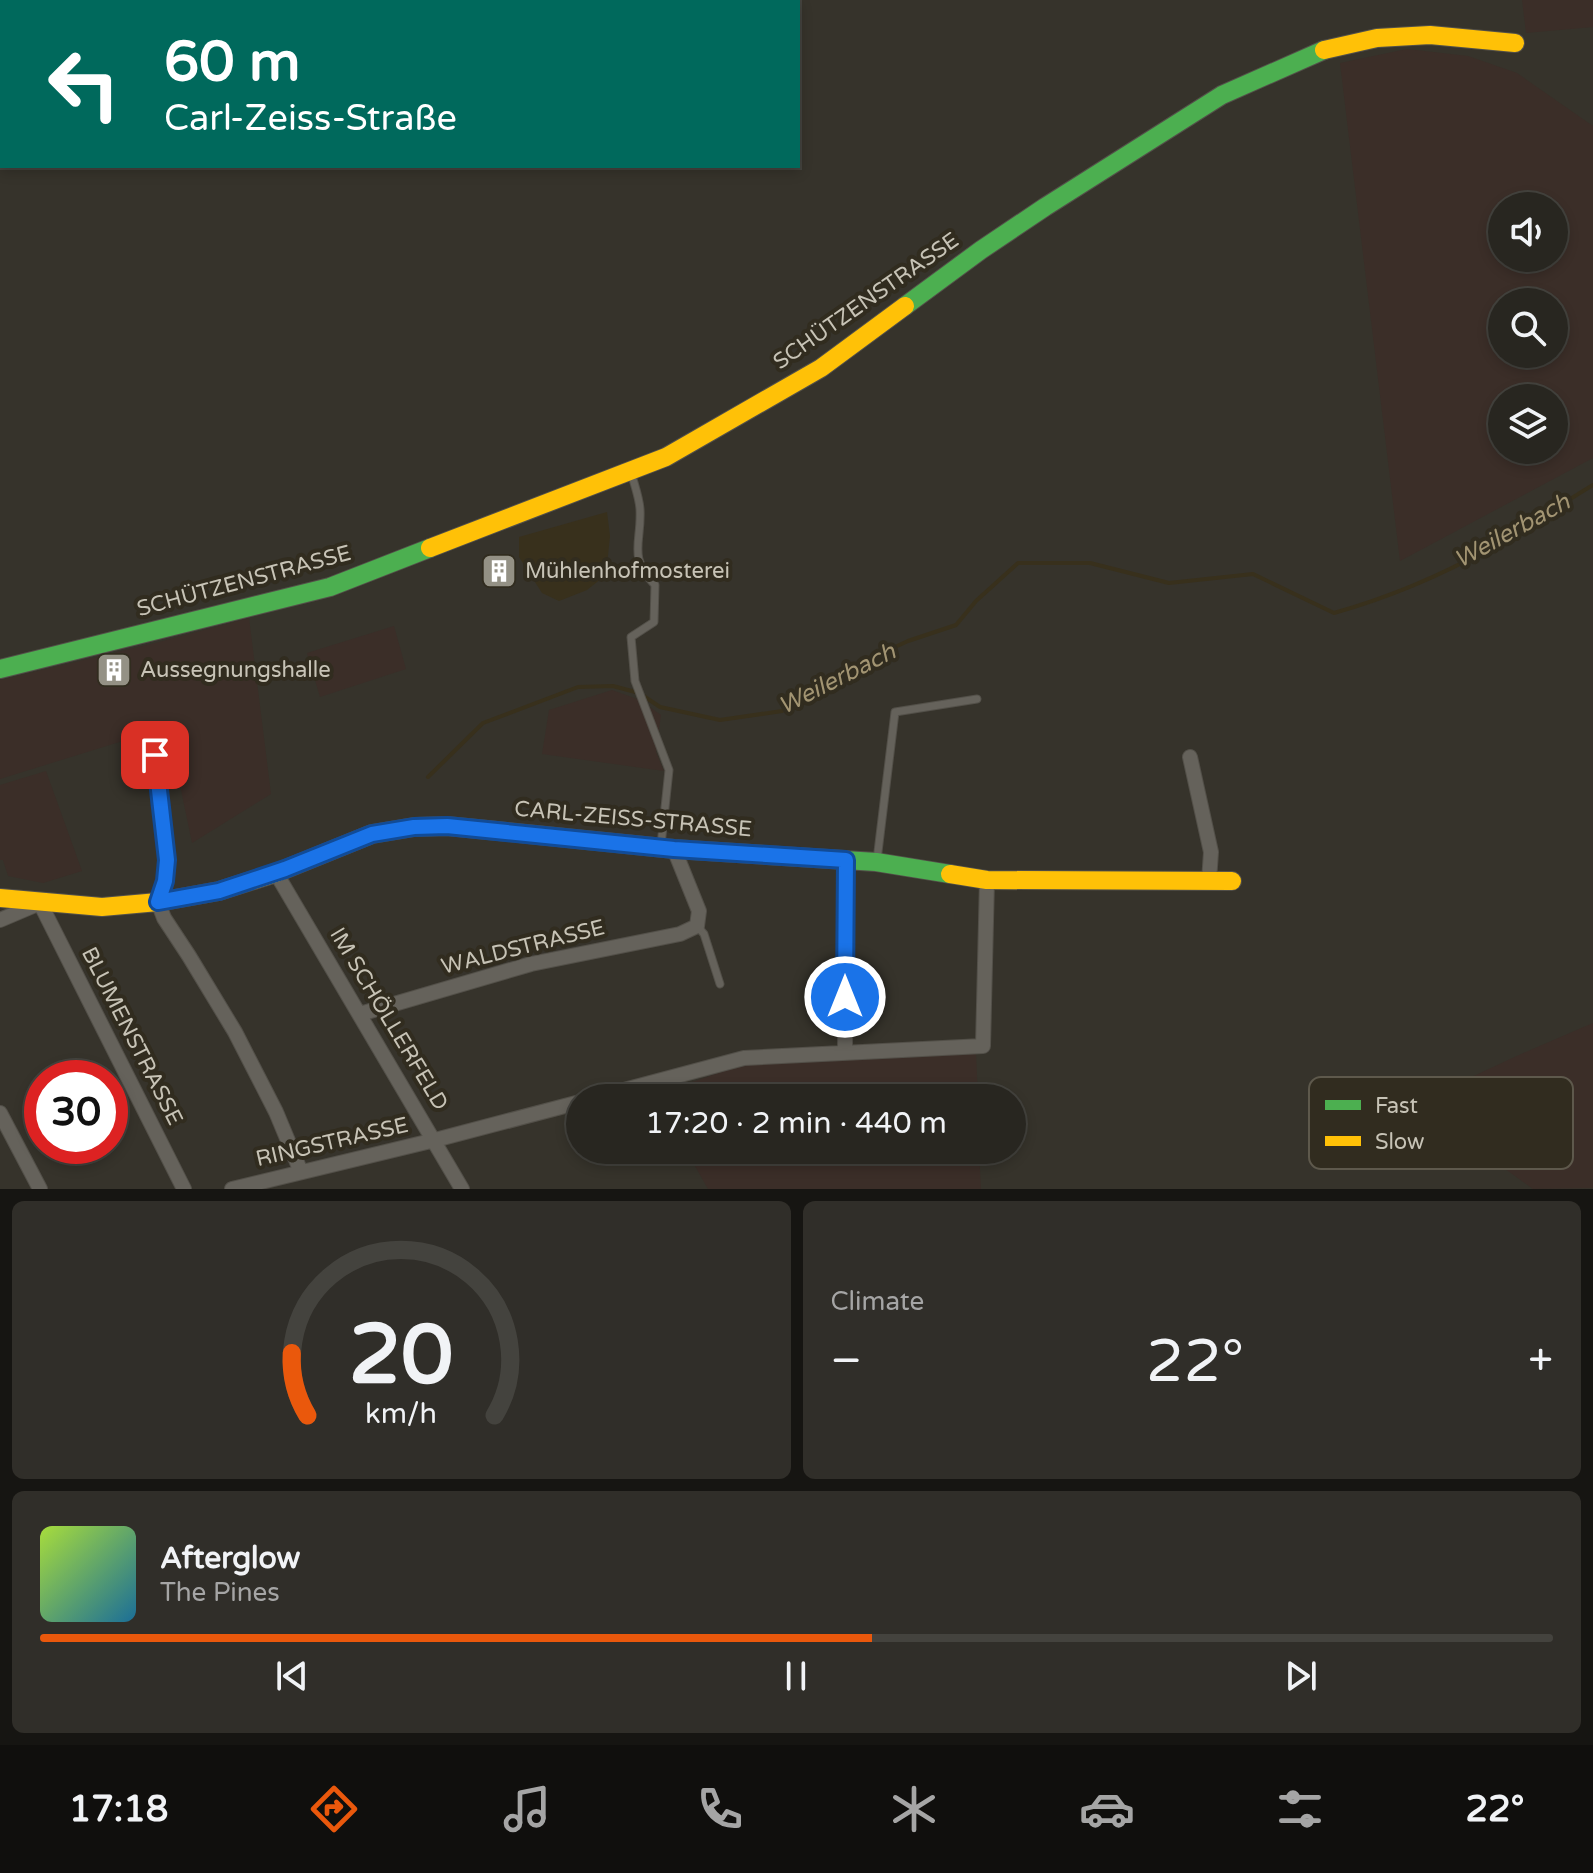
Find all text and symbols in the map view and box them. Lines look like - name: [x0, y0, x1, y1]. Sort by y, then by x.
- text: 60 m: [164, 29, 300, 96]
- icon: left: [32, 32, 136, 136]
- text: Carl-Zeiss-Straße: [164, 97, 457, 140]
- map controls: [1488, 192, 1568, 464]
- button: sound: [1488, 192, 1568, 272]
- street label: SCHÜTZENSTRASSE: [768, 227, 964, 375]
- button: search: [1488, 288, 1568, 368]
- button: layers: [1488, 384, 1568, 464]
- water label: Weilerbach: [1449, 487, 1576, 575]
- street label: SCHÜTZENSTRASSE: [134, 540, 354, 622]
- building icon: Mühlenhofmosterei: [480, 552, 518, 590]
- place label: Mühlenhofmosterei: [525, 558, 730, 584]
- water label: Weilerbach: [774, 637, 902, 721]
- building icon: Aussegnungshalle: [95, 651, 133, 689]
- place label: Aussegnungshalle: [140, 657, 331, 683]
- pin: [121, 721, 189, 789]
- icon: arrive: [133, 733, 177, 777]
- street label: CARL-ZEISS-STRASSE: [513, 796, 753, 842]
- street label: WALDSTRASSE: [439, 914, 607, 980]
- street label: IM SCHÖLLERFELD: [324, 923, 454, 1115]
- street label: BLUMENSTRASSE: [76, 943, 188, 1129]
- position arrow: [803, 955, 887, 1039]
- speed limit sign: 30: [24, 1060, 128, 1164]
- legend: [1309, 1077, 1573, 1169]
- text: Fast: [1375, 1093, 1418, 1119]
- text: 17:20 · 2 min · 440 m: [645, 1105, 947, 1142]
- street label: RINGSTRASSE: [253, 1112, 411, 1172]
- text: Slow: [1375, 1129, 1425, 1155]
- text: Climate: [831, 1286, 924, 1317]
- text: 20: [349, 1306, 453, 1406]
- text: 22°: [1146, 1326, 1244, 1398]
- text: −: [831, 1335, 862, 1388]
- text: +: [1528, 1335, 1553, 1388]
- text: km/h: [365, 1397, 437, 1431]
- text: Afterglow: [160, 1540, 300, 1577]
- text: The Pines: [160, 1577, 280, 1608]
- icon: previous: [270, 1654, 314, 1698]
- icon: pause: [774, 1654, 818, 1698]
- icon: next: [1279, 1654, 1323, 1698]
- icon: directions: [306, 1781, 362, 1837]
- icon: music: [499, 1781, 555, 1837]
- icon: phone: [692, 1781, 748, 1837]
- icon: climate: [886, 1781, 942, 1837]
- icon: car: [1079, 1781, 1135, 1837]
- icon: filters: [1272, 1781, 1328, 1837]
- text: 17:18: [69, 1788, 168, 1831]
- text: 22°: [1466, 1788, 1524, 1831]

